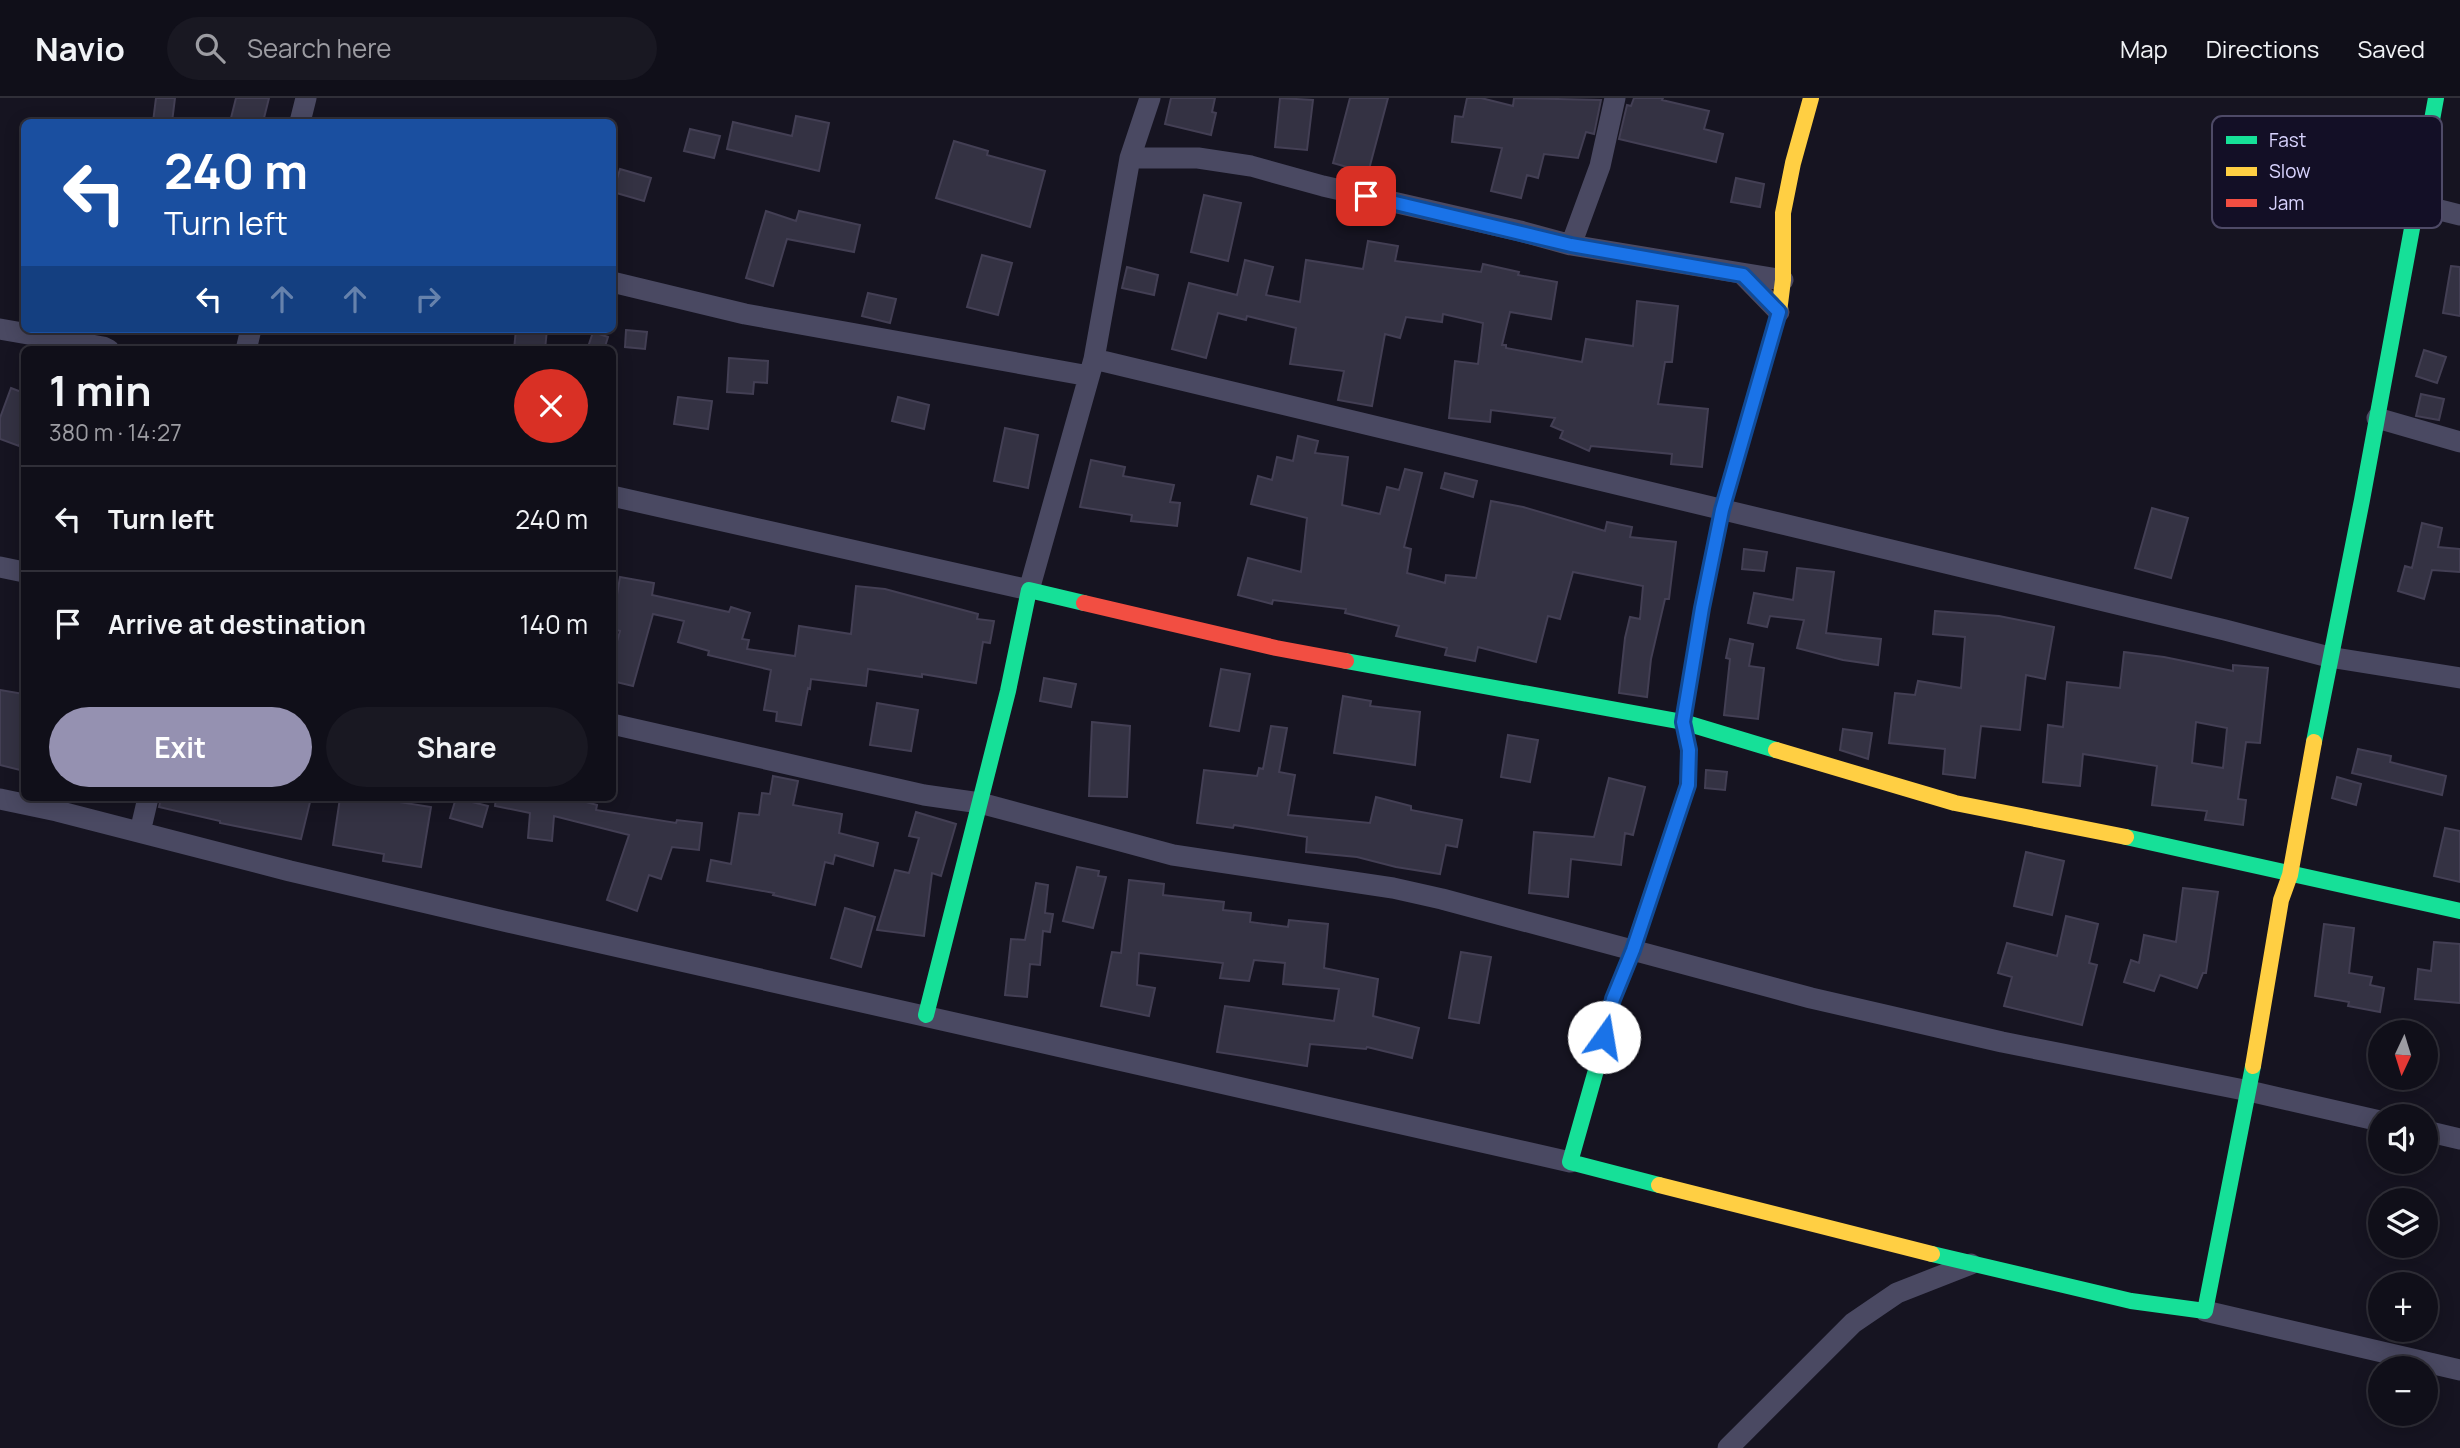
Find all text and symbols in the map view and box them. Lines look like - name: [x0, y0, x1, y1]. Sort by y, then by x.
- search box: [167, 17, 657, 80]
- text: Navio: [35, 26, 125, 71]
- icon: search: [191, 29, 229, 67]
- text: Search here: [247, 30, 391, 66]
- text: Map: [2120, 32, 2168, 65]
- text: Directions: [2206, 32, 2319, 65]
- text: Saved: [2357, 32, 2425, 65]
- legend: [2212, 116, 2442, 228]
- text: Fast: [2269, 127, 2306, 153]
- text: 240 m: [164, 137, 308, 204]
- icon: left: [49, 147, 140, 238]
- text: Slow: [2269, 158, 2311, 184]
- pin: [1336, 166, 1396, 226]
- icon: arrive: [1347, 177, 1385, 215]
- text: Jam: [2269, 190, 2304, 216]
- text: Turn left: [164, 201, 288, 245]
- icon: left: [190, 280, 228, 318]
- icon: ahead: [263, 280, 301, 318]
- icon: ahead: [336, 280, 374, 318]
- icon: right: [409, 280, 447, 318]
- text: 1 min: [49, 361, 152, 419]
- button: close: [514, 369, 588, 443]
- text: 380 m · 14:27: [49, 416, 182, 448]
- icon: left: [49, 500, 87, 538]
- text: Turn left: [108, 501, 215, 537]
- text: 240 m: [515, 501, 588, 537]
- icon: arrive: [49, 605, 87, 643]
- text: Arrive at destination: [108, 606, 366, 642]
- text: 140 m: [519, 606, 588, 642]
- button: Exit: [49, 707, 312, 787]
- button: Share: [326, 707, 588, 787]
- position arrow: [1567, 1000, 1641, 1074]
- north arrow: [2368, 1020, 2438, 1090]
- map controls: [2368, 1020, 2438, 1426]
- button: sound: [2368, 1104, 2438, 1174]
- button: layers: [2368, 1188, 2438, 1258]
- button: +: [2368, 1272, 2438, 1342]
- button: −: [2368, 1356, 2438, 1426]

